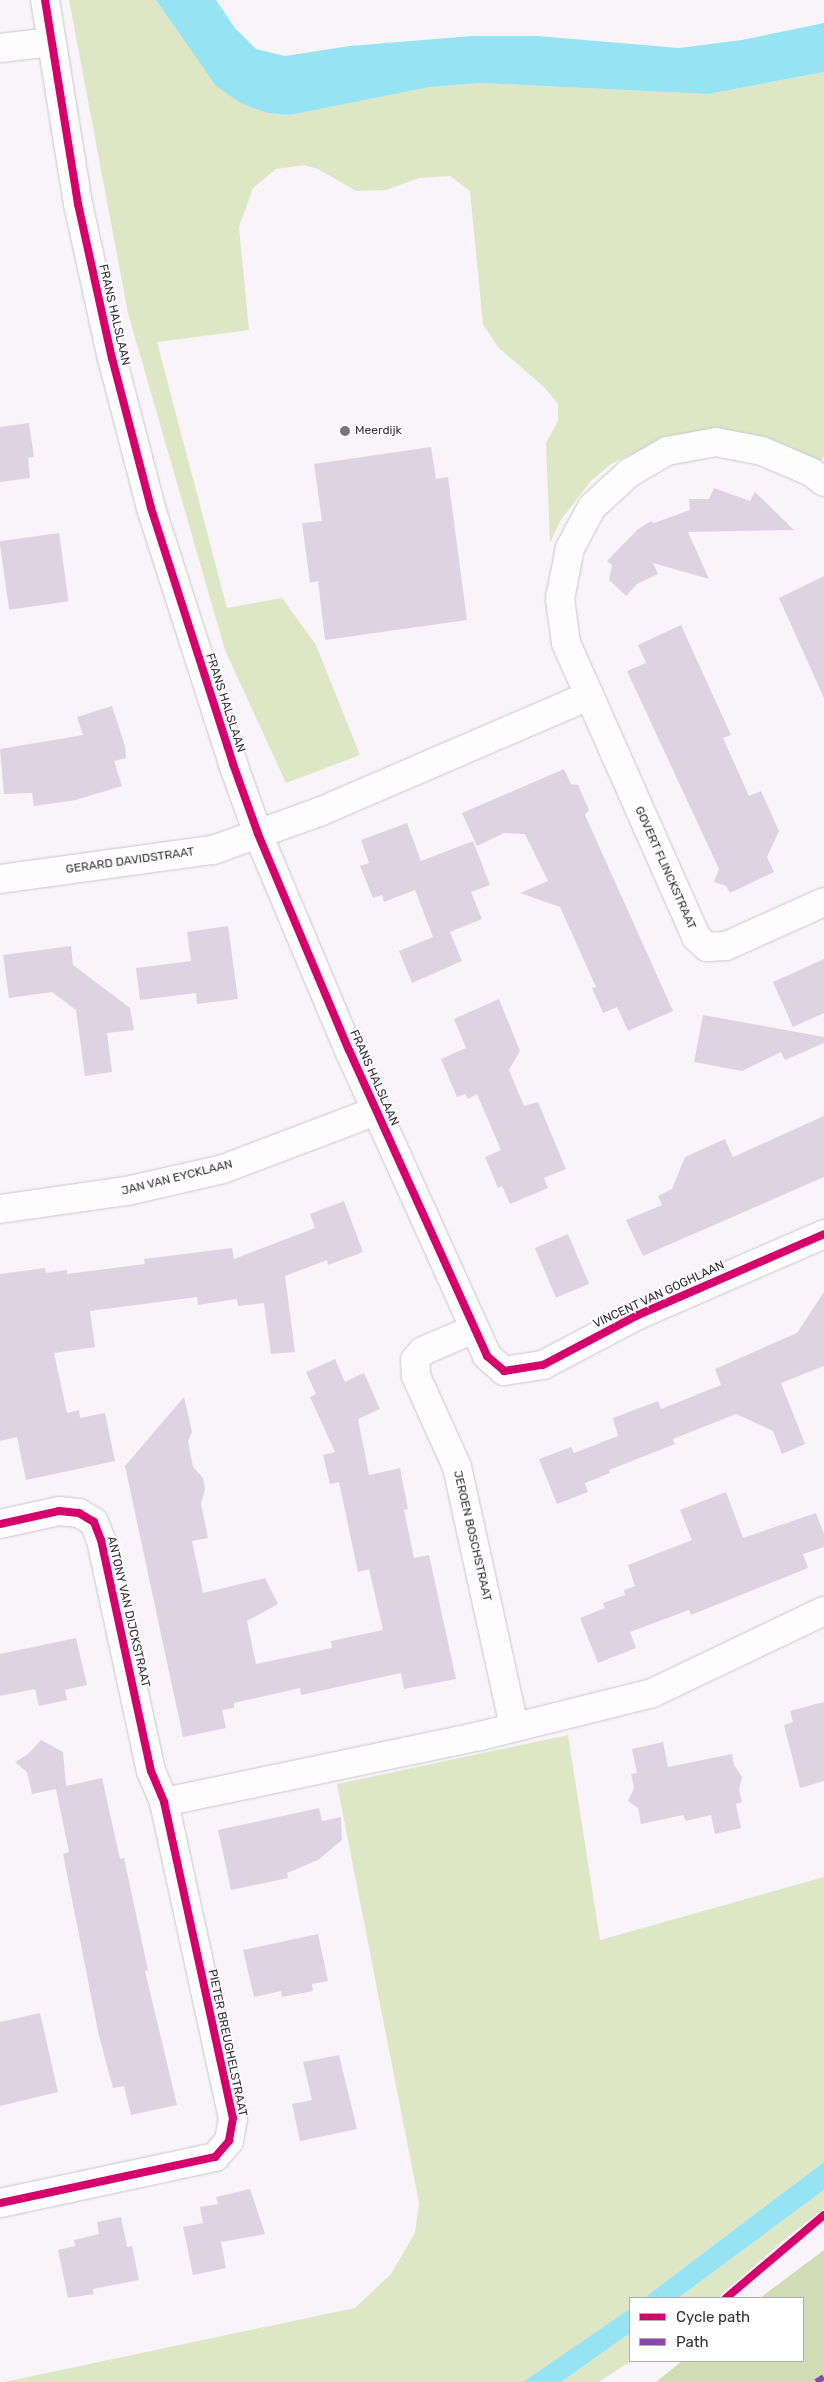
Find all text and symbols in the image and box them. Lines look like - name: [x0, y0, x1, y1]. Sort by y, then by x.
- street label: FRANS HALSLAAN: [95, 263, 133, 367]
- place label: Meerdijk: [355, 424, 402, 438]
- marker: Meerdijk: [339, 425, 351, 437]
- street label: FRANS HALSLAAN: [202, 651, 248, 755]
- street label: GOVERT FLINCKSTRAAT: [631, 804, 699, 932]
- street label: GERARD DAVIDSTRAAT: [65, 845, 195, 877]
- street label: FRANS HALSLAAN: [346, 1028, 402, 1128]
- street label: JAN VAN EYCKLAAN: [120, 1157, 234, 1199]
- street label: VINCENT VAN GOGHLAAN: [591, 1258, 727, 1332]
- street label: JEROEN BOSCHSTRAAT: [450, 1469, 494, 1603]
- street label: ANTONY VAN DIJCKSTRAAT: [104, 1535, 152, 1689]
- street label: PIETER BREUGHELSTRAAT: [204, 1968, 250, 2118]
- legend: [629, 2297, 804, 2362]
- text: Cycle path: [676, 2308, 750, 2326]
- text: Path: [676, 2333, 709, 2351]

